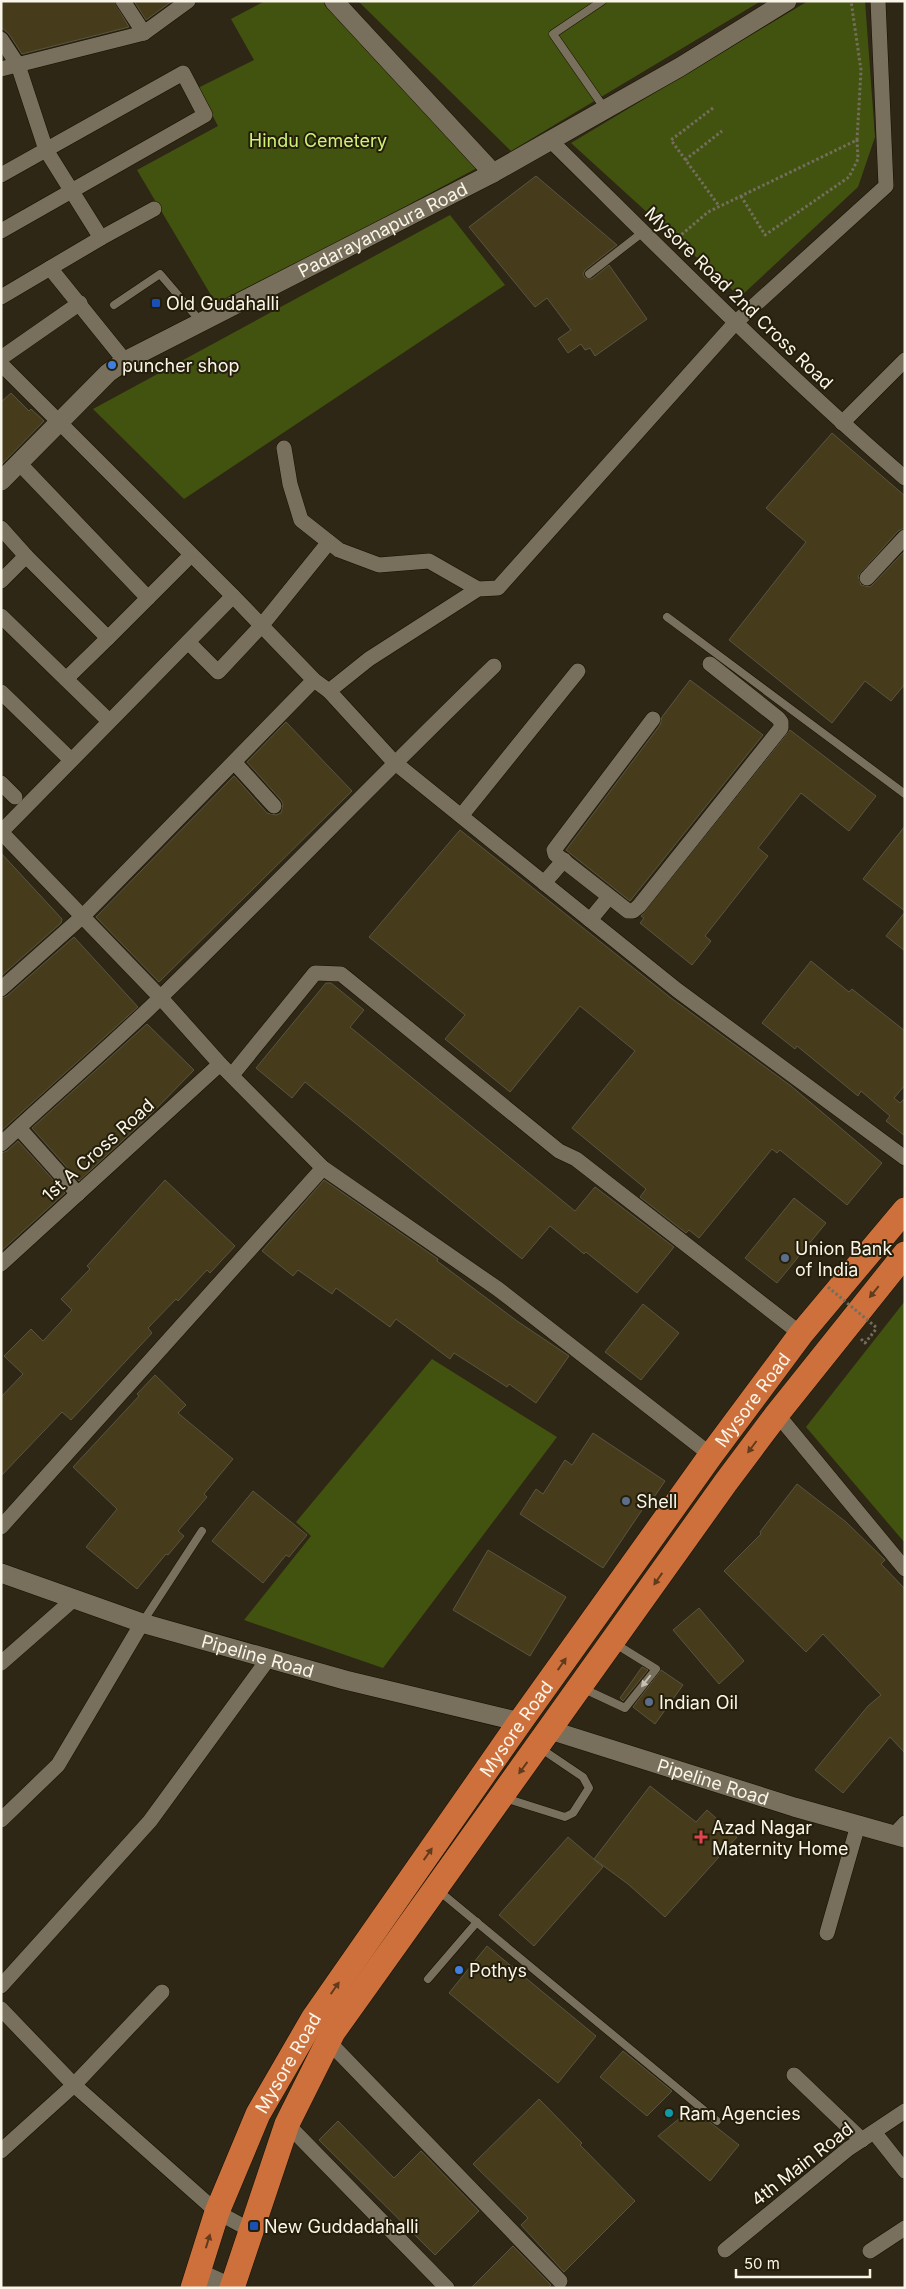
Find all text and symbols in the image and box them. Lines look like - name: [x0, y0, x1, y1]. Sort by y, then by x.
- park label: Hindu Cemetery: [249, 130, 387, 151]
- street label: Padarayanapura Road: [294, 177, 471, 281]
- street label: Mysore Road 2nd Cross Road: [641, 203, 837, 393]
- place label: Old Gudahalli: [166, 293, 279, 314]
- marker: Old Gudahalli: [150, 297, 162, 309]
- place label: puncher shop: [122, 355, 240, 376]
- marker: puncher shop: [106, 359, 118, 371]
- street label: 1st A Cross Road: [38, 1094, 158, 1206]
- place label: Union Bank of India: [795, 1238, 892, 1280]
- marker: Union Bank of India: [779, 1252, 791, 1264]
- one-way arrow: [869, 1285, 880, 1298]
- street label: Mysore Road: [710, 1348, 794, 1451]
- one-way arrow: [747, 1440, 758, 1453]
- place label: Shell: [636, 1491, 677, 1512]
- marker: Shell: [620, 1495, 632, 1507]
- one-way arrow: [652, 1572, 663, 1585]
- street label: Pipeline Road: [199, 1630, 316, 1681]
- one-way arrow: [556, 1658, 567, 1671]
- one-way arrow: [641, 1675, 651, 1688]
- street label: Mysore Road: [475, 1677, 557, 1780]
- place label: Indian Oil: [659, 1692, 738, 1713]
- marker: Indian Oil: [643, 1696, 655, 1708]
- street label: Pipeline Road: [655, 1754, 771, 1809]
- one-way arrow: [518, 1761, 528, 1775]
- place label: Azad Nagar Maternity Home: [712, 1817, 848, 1859]
- marker: Azad Nagar Maternity Home: [694, 1830, 708, 1844]
- one-way arrow: [423, 1848, 433, 1861]
- place label: Pothys: [469, 1960, 527, 1981]
- marker: Pothys: [453, 1964, 465, 1976]
- one-way arrow: [330, 1981, 340, 1995]
- street label: Mysore Road: [250, 2009, 325, 2117]
- place label: Ram Agencies: [679, 2103, 801, 2124]
- marker: Ram Agencies: [663, 2107, 675, 2119]
- street label: 4th Main Road: [747, 2118, 857, 2210]
- place label: New Guddadahalli: [264, 2216, 419, 2237]
- marker: New Guddadahalli: [248, 2220, 260, 2232]
- one-way arrow: [205, 2234, 212, 2249]
- scale bar: [736, 2246, 870, 2278]
- text: 50 m: [744, 2254, 780, 2273]

